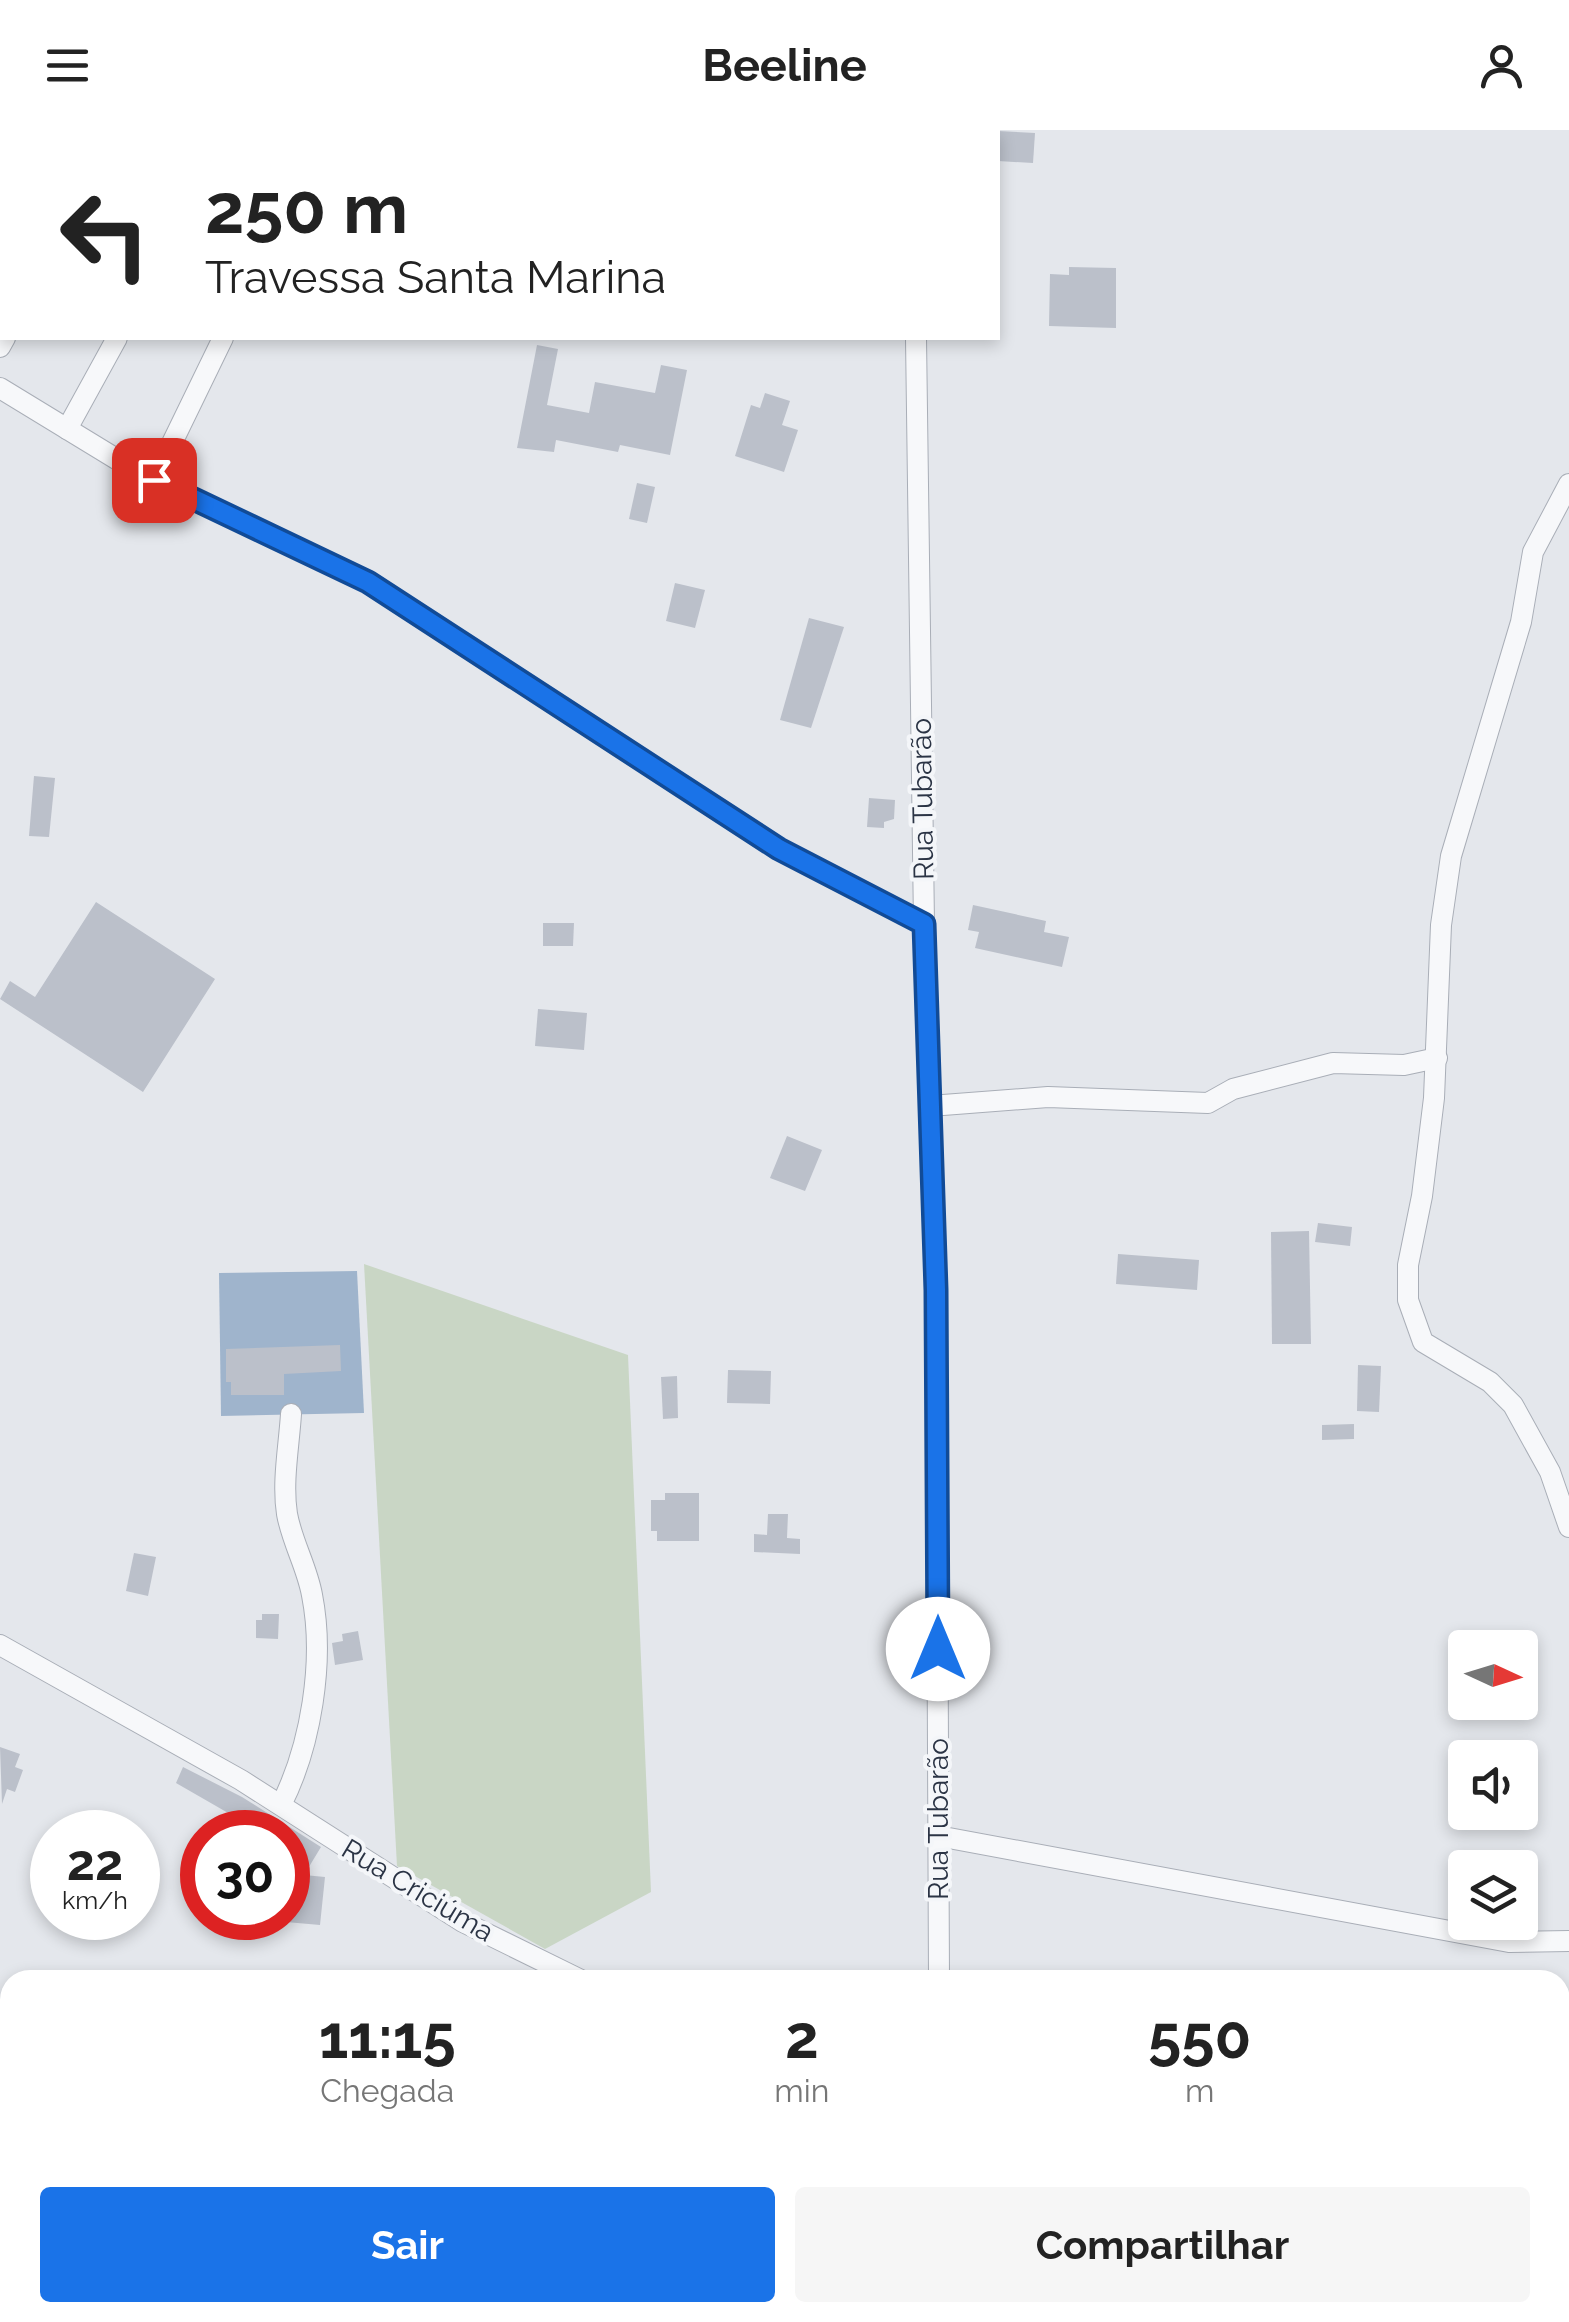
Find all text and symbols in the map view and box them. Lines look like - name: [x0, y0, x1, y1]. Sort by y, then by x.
- icon: menu: [40, 38, 95, 93]
- icon: person: [1474, 38, 1529, 93]
- text: Beeline: [702, 39, 867, 92]
- text: 250 m: [205, 167, 408, 249]
- icon: left: [40, 170, 170, 300]
- text: Travessa Santa Marina: [205, 251, 666, 304]
- pin: [112, 438, 197, 523]
- icon: arrive: [127, 453, 182, 508]
- street label: Rua Tubarão: [905, 718, 940, 880]
- position arrow: [886, 1597, 990, 1701]
- north arrow: [1448, 1630, 1538, 1720]
- map controls: [1448, 1630, 1538, 1940]
- street label: Rua Tubarão: [922, 1738, 955, 1900]
- button: sound: [1448, 1740, 1538, 1830]
- speed limit sign: 30: [180, 1810, 310, 1940]
- street label: Rua Criciúma: [336, 1832, 500, 1949]
- text: 22: [67, 1833, 123, 1892]
- button: layers: [1448, 1850, 1538, 1940]
- text: km/h: [62, 1885, 128, 1915]
- text: 11:15: [319, 2002, 456, 2072]
- text: 2: [785, 2002, 819, 2072]
- text: 550: [1148, 2002, 1251, 2072]
- text: Chegada: [320, 2072, 454, 2109]
- text: min: [774, 2072, 829, 2109]
- text: m: [1185, 2072, 1214, 2109]
- button: Sair: [40, 2187, 775, 2302]
- button: Compartilhar: [795, 2187, 1530, 2302]

